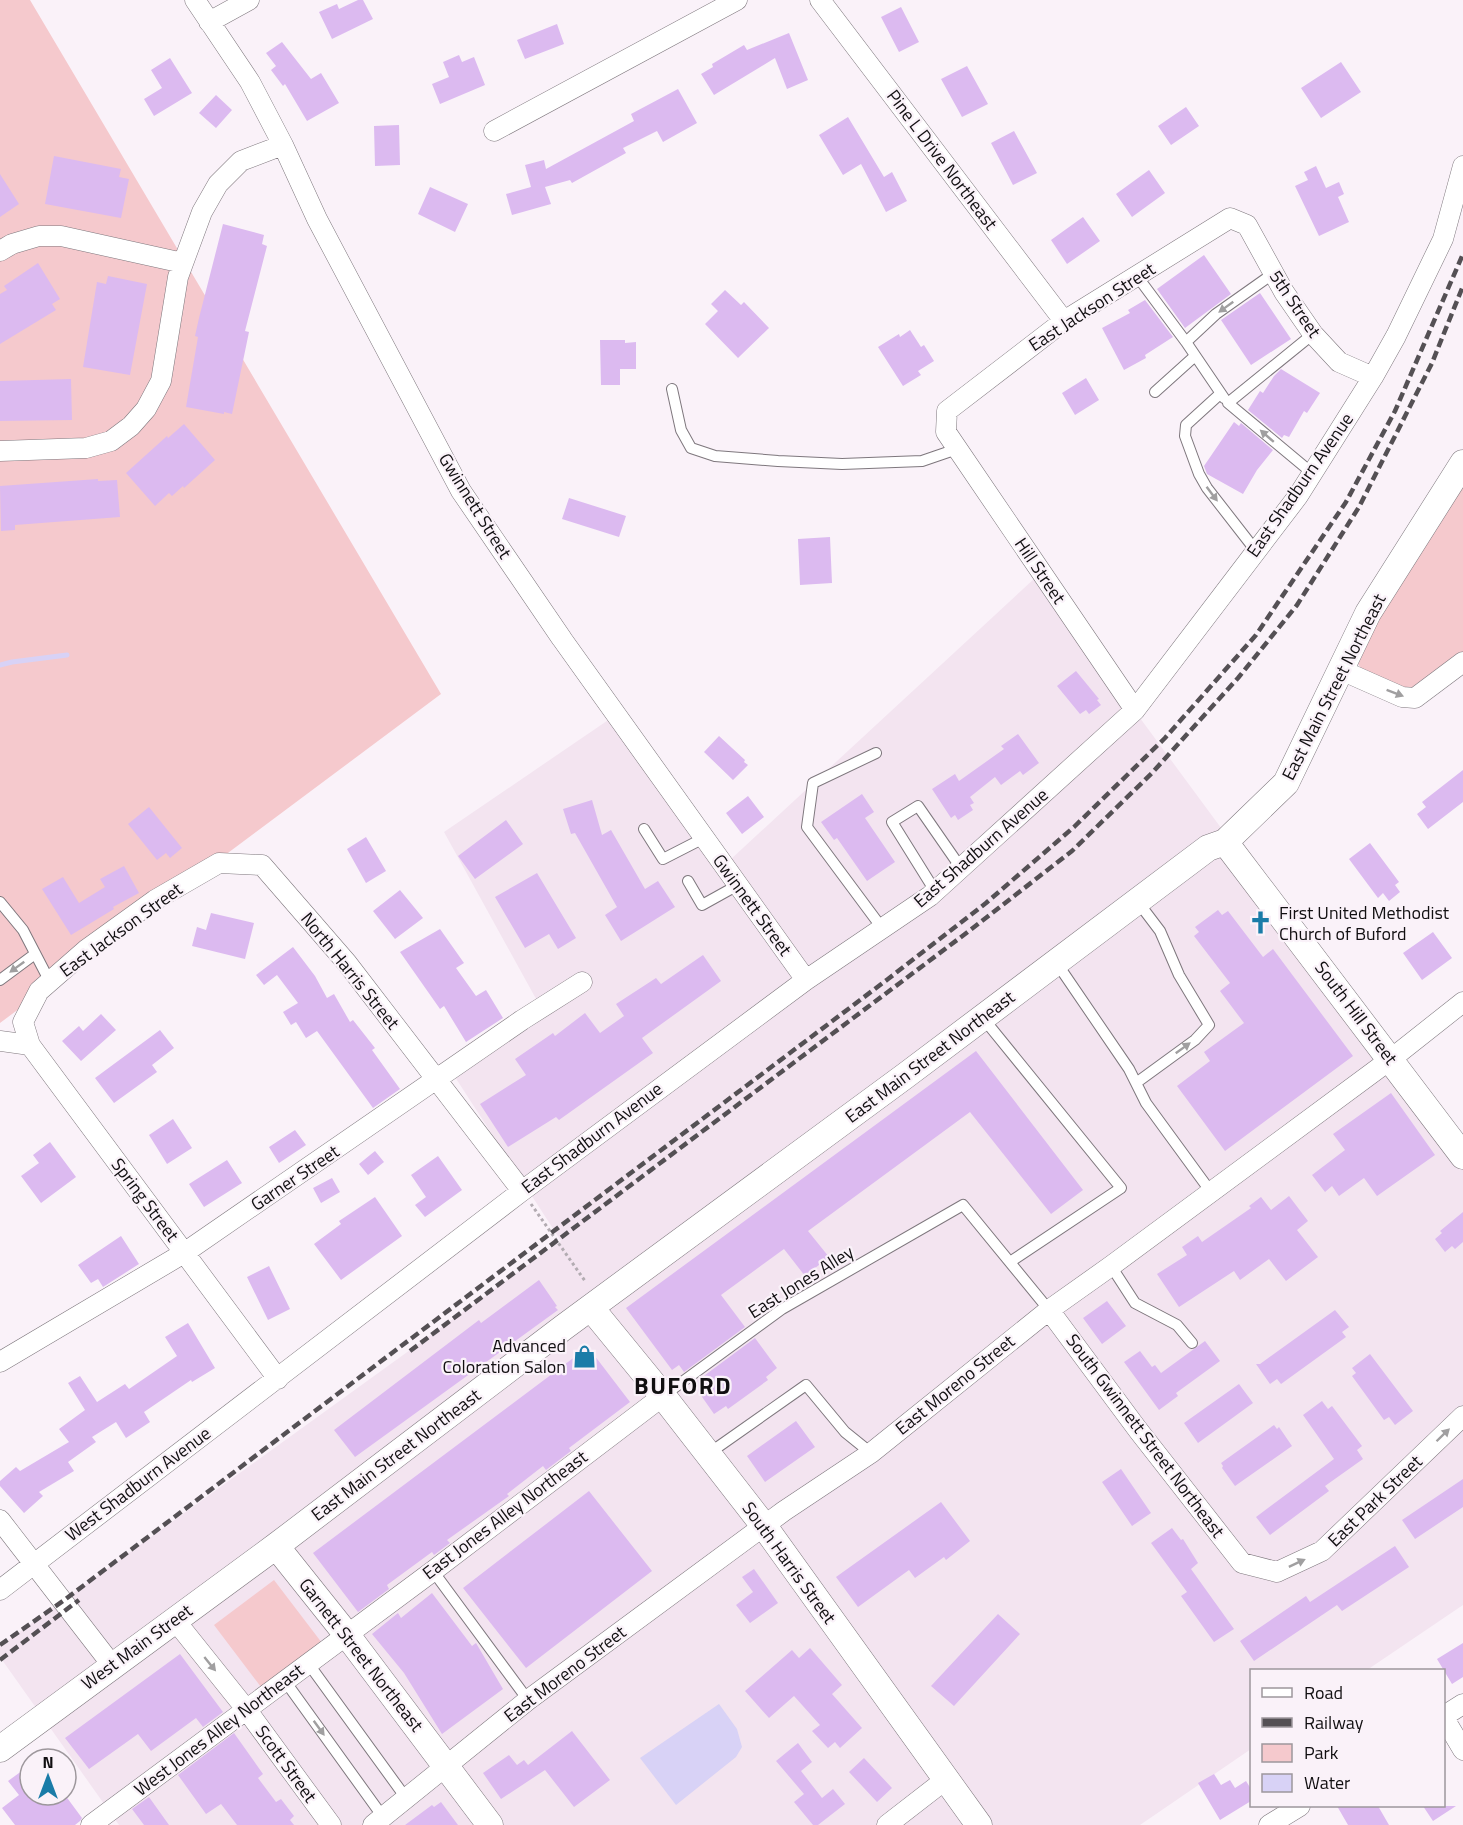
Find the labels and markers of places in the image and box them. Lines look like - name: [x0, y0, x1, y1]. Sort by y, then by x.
- place label: First United Methodist Church of Buford: [1279, 899, 1450, 947]
- church icon: First United Methodist Church of Buford: [1248, 910, 1274, 936]
- place label: Advanced Coloration Salon: [442, 1332, 566, 1380]
- shop icon: Advanced Coloration Salon: [571, 1343, 597, 1369]

